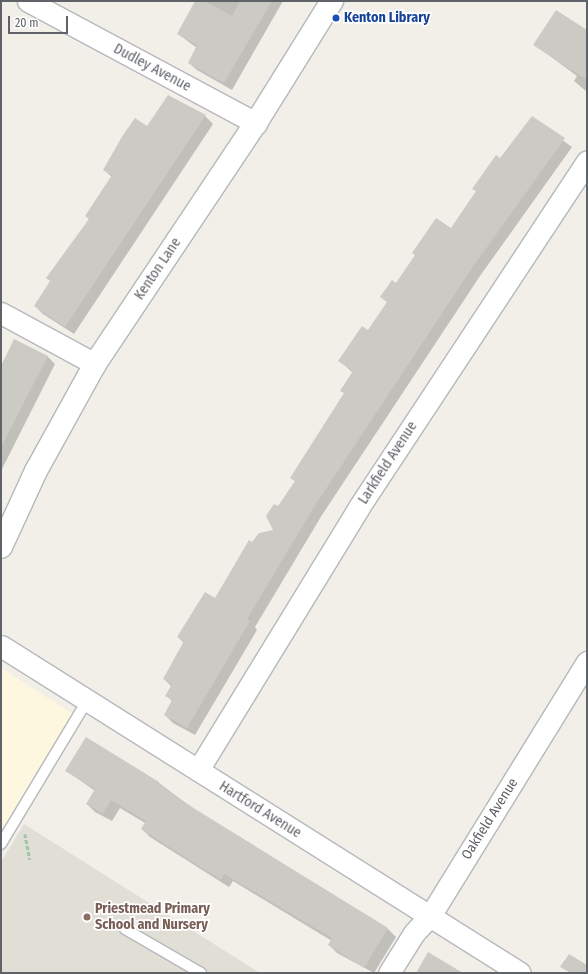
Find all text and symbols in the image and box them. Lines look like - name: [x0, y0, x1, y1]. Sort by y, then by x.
- scale bar: [10, 8, 70, 34]
- place label: Kenton Library: [344, 10, 430, 26]
- marker: Kenton Library: [331, 13, 341, 23]
- text: 20 m: [15, 16, 39, 30]
- street label: Dudley Avenue: [111, 41, 193, 95]
- street label: Kenton Lane: [131, 235, 185, 303]
- street label: Larkfield Avenue: [355, 419, 421, 507]
- street label: Oakfield Avenue: [458, 775, 522, 863]
- street label: Hartford Avenue: [216, 778, 304, 842]
- place label: Priestmead Primary School and Nursery: [95, 901, 210, 934]
- marker: Priestmead Primary School and Nursery: [82, 912, 92, 922]

